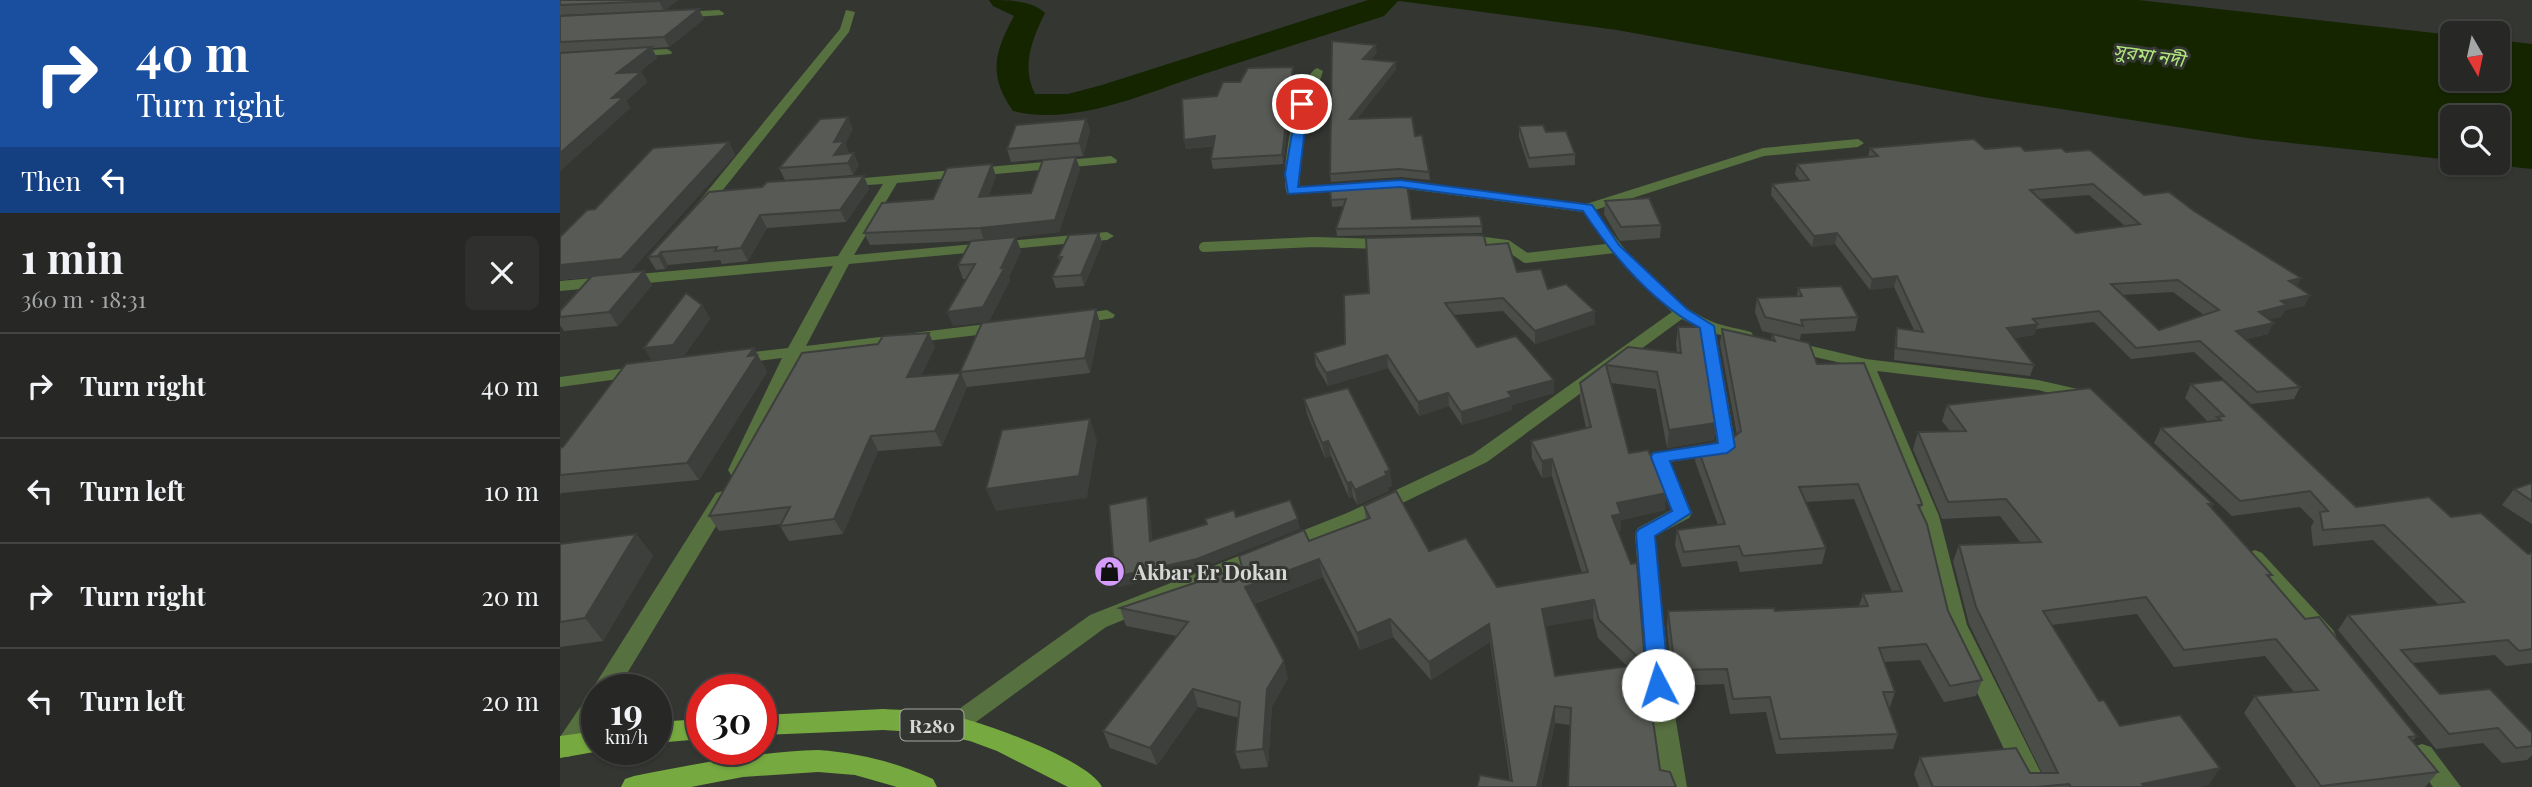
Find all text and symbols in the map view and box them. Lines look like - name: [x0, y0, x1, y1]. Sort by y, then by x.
- text: 40 m: [136, 19, 249, 84]
- north arrow: [2440, 21, 2510, 91]
- map controls: [2440, 21, 2510, 175]
- icon: right: [21, 28, 112, 119]
- water label: সুরমা নদী: [2112, 36, 2190, 72]
- pin: [1272, 74, 1332, 134]
- text: Turn right: [136, 82, 284, 125]
- icon: arrive: [1283, 85, 1321, 123]
- button: search: [2440, 105, 2510, 175]
- icon: left: [95, 161, 133, 199]
- text: Then: [21, 163, 81, 198]
- text: 1 min: [21, 229, 124, 285]
- button: close: [465, 236, 539, 310]
- text: 360 m · 18:31: [21, 283, 146, 314]
- icon: right: [21, 367, 59, 405]
- text: Turn right: [80, 368, 206, 403]
- text: 40 m: [481, 368, 539, 403]
- icon: left: [21, 472, 59, 510]
- text: Turn left: [80, 473, 185, 508]
- text: 10 m: [484, 473, 539, 508]
- shop icon: Akbar Er Dokan: [1093, 554, 1127, 588]
- place label: Akbar Er Dokan: [1132, 557, 1288, 585]
- icon: right: [21, 577, 59, 615]
- text: Turn right: [80, 578, 206, 613]
- text: 20 m: [481, 578, 539, 613]
- position arrow: [1621, 648, 1695, 722]
- speed limit sign: 30: [686, 674, 777, 765]
- icon: left: [21, 682, 59, 720]
- text: Turn left: [80, 683, 185, 718]
- text: 20 m: [481, 683, 539, 718]
- text: 19: [610, 687, 643, 734]
- road number: R280: [900, 710, 964, 740]
- text: km/h: [605, 725, 648, 749]

